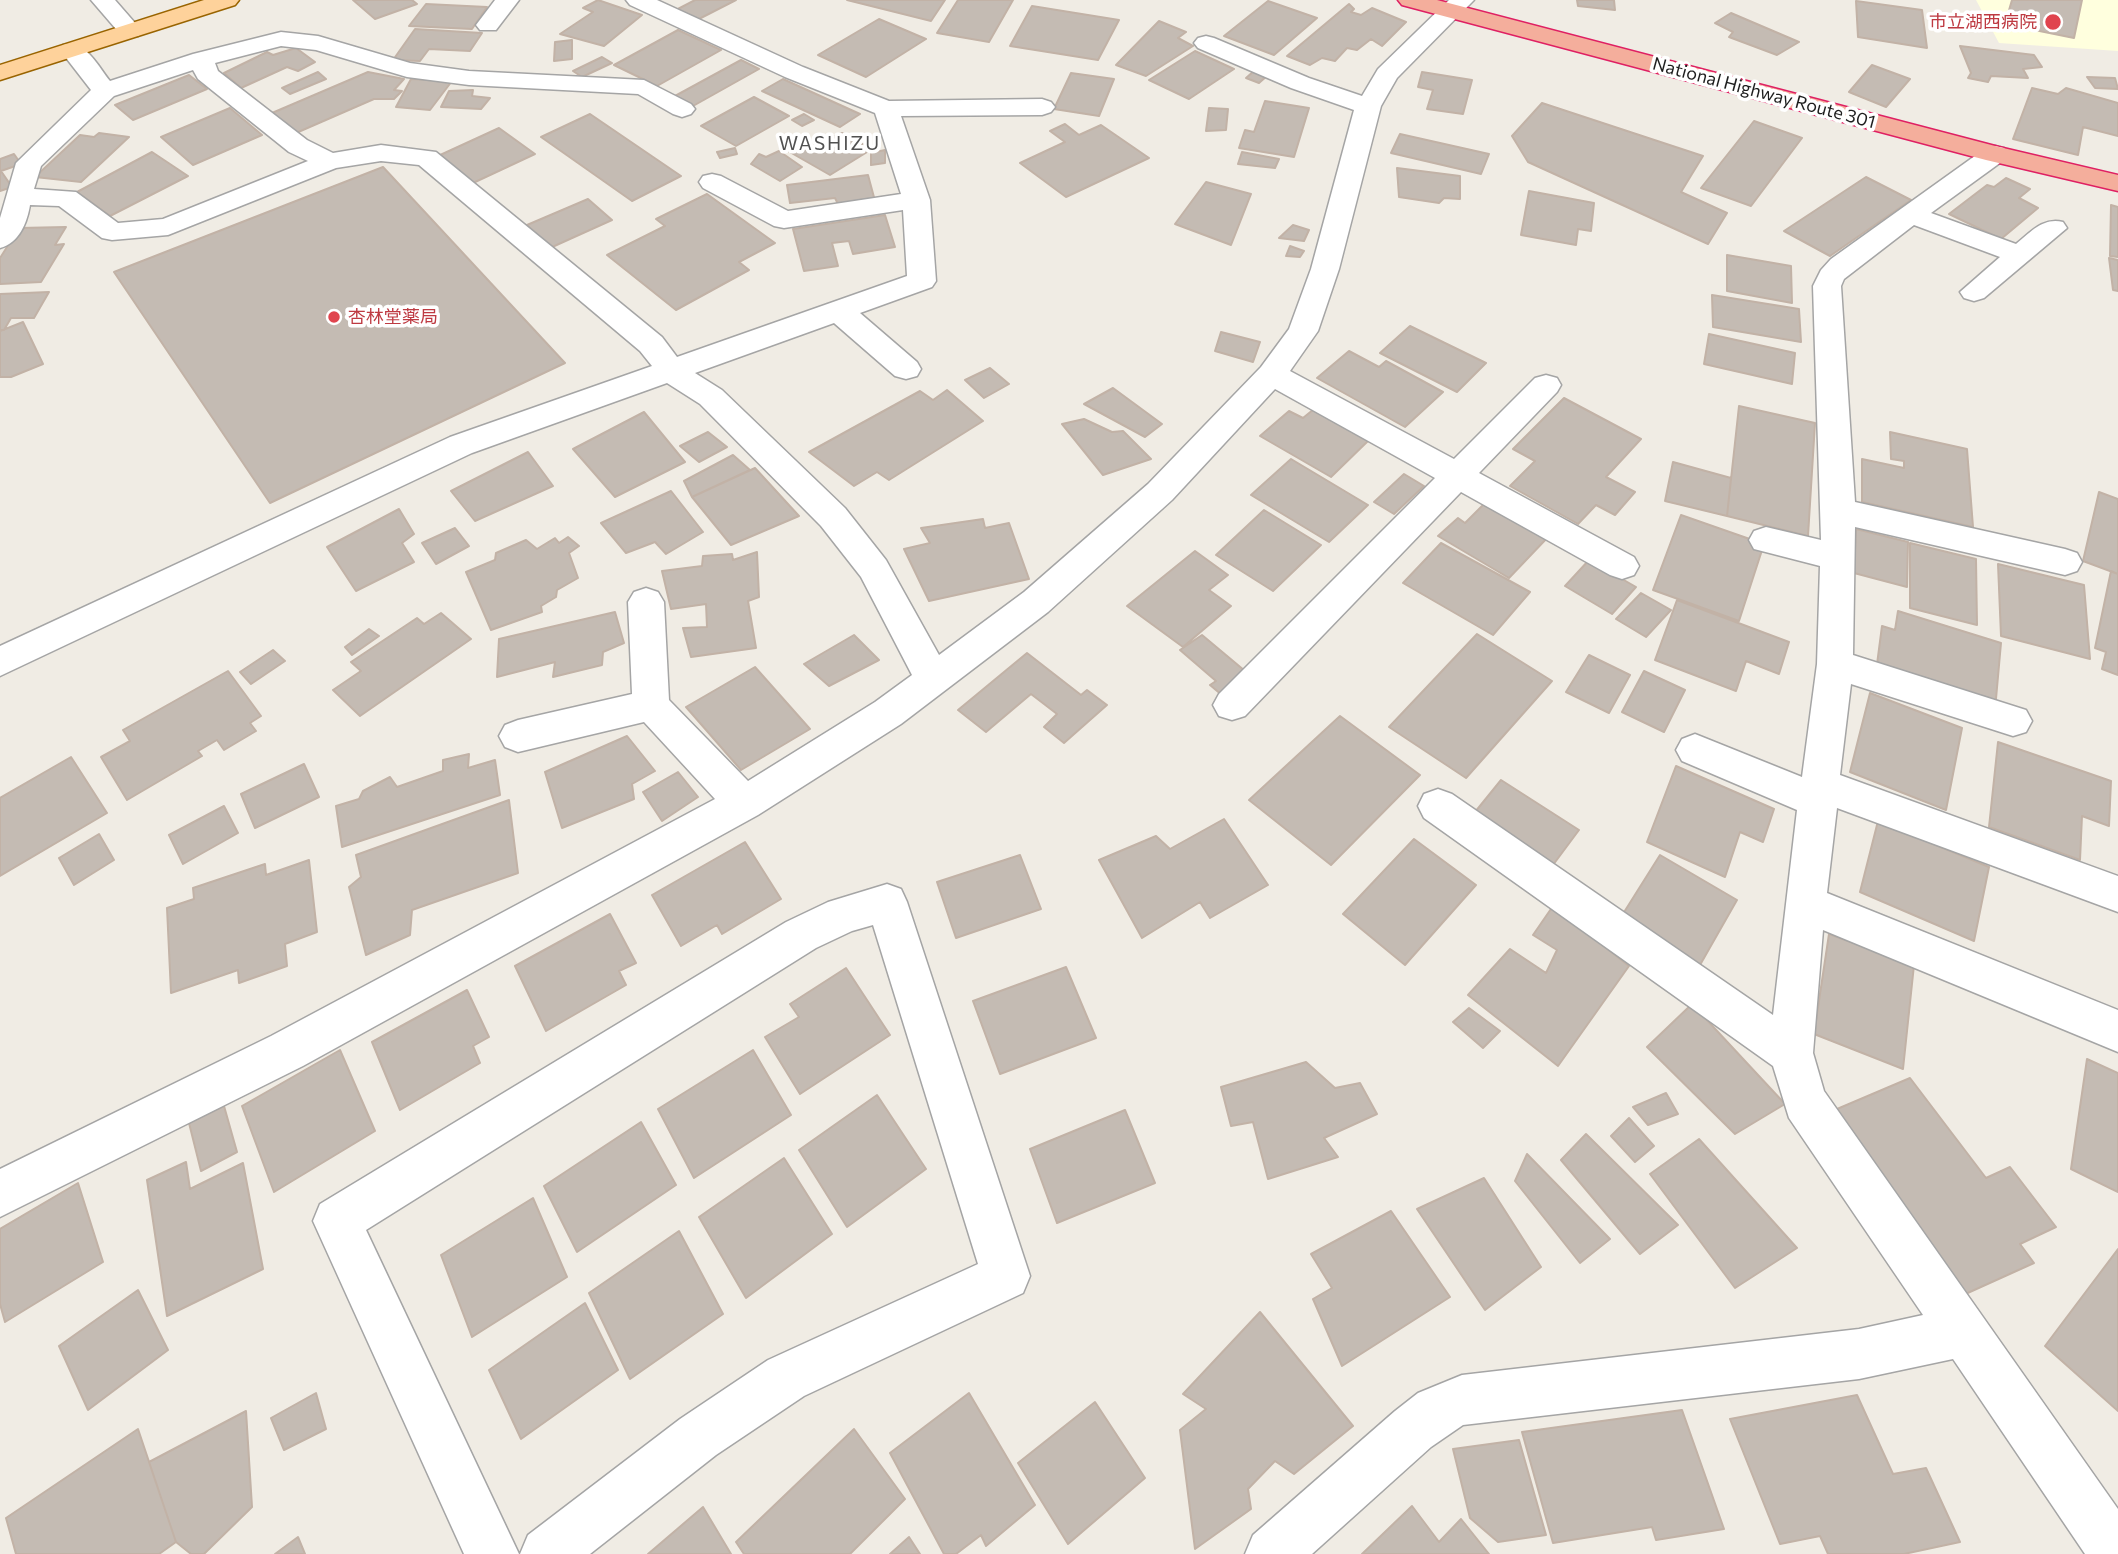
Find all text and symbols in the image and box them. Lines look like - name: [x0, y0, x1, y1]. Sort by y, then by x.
- place label: 市立湖西病院: [1929, 11, 2037, 33]
- marker: 市立湖西病院: [2043, 12, 2063, 32]
- street label: National Highway Route 301: [1650, 53, 1878, 133]
- district label: WASHIZU: [780, 133, 880, 155]
- place label: 杏林堂薬局: [348, 306, 438, 328]
- marker: 杏林堂薬局: [326, 309, 342, 325]

